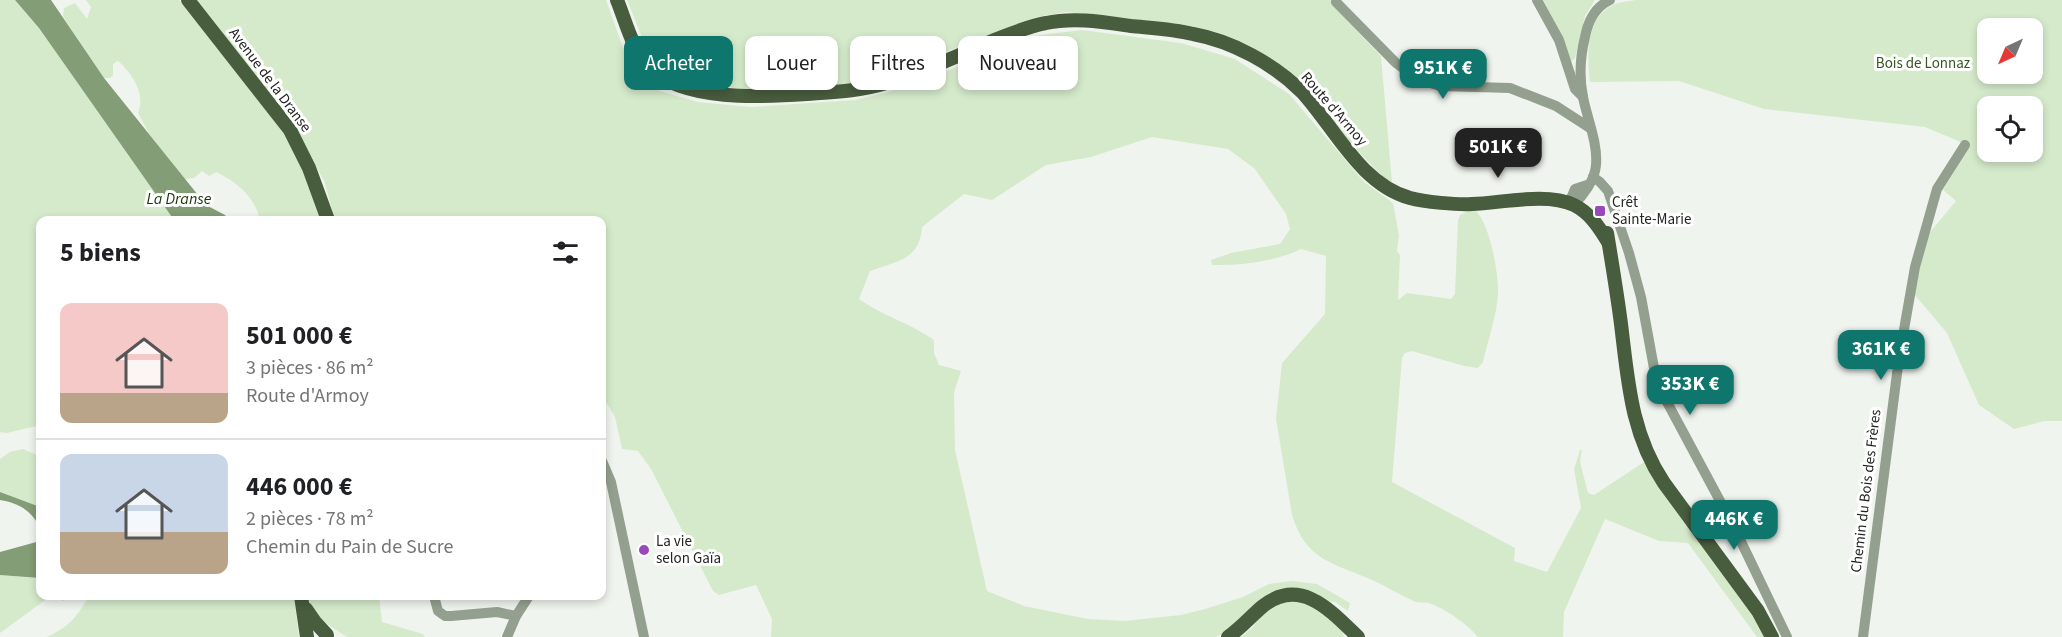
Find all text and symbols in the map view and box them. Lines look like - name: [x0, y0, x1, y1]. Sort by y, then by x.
- north arrow: [1977, 18, 2043, 84]
- map controls: [1977, 18, 2043, 162]
- street label: Avenue de la Dranse: [224, 23, 316, 137]
- chip: Acheter: [624, 36, 733, 90]
- chip: Louer: [745, 36, 838, 90]
- chip: Filtres: [850, 36, 946, 90]
- chip: Nouveau: [958, 36, 1078, 90]
- pin: 951K €: [1394, 49, 1492, 100]
- park label: Bois de Lonnaz: [1876, 53, 1970, 74]
- text: 951K €: [1414, 54, 1472, 82]
- street label: Route d'Armoy: [1296, 67, 1372, 151]
- button: locate: [1977, 96, 2043, 162]
- pin: 501K €: [1449, 128, 1547, 179]
- text: 501K €: [1469, 133, 1527, 161]
- water label: La Dranse: [147, 188, 212, 210]
- place label: Crêt Sainte-Marie: [1612, 192, 1691, 230]
- marker: Crêt Sainte-Marie: [1593, 204, 1607, 218]
- text: 5 biens: [60, 234, 141, 271]
- icon: filters: [549, 236, 582, 269]
- text: 501 000 €: [246, 317, 353, 354]
- icon: home: [108, 327, 180, 399]
- pin: 361K €: [1832, 330, 1930, 381]
- text: 361K €: [1852, 335, 1910, 363]
- text: 3 pièces · 86 m²: [246, 354, 374, 382]
- pin: 353K €: [1641, 365, 1739, 416]
- text: 353K €: [1661, 370, 1719, 398]
- text: Route d'Armoy: [246, 382, 369, 410]
- street label: Chemin du Bois des Frères: [1846, 408, 1886, 574]
- text: 446 000 €: [246, 468, 353, 505]
- icon: home: [108, 478, 180, 550]
- pin: 446K €: [1685, 500, 1783, 551]
- text: 2 pièces · 78 m²: [246, 505, 374, 533]
- text: 446K €: [1705, 505, 1763, 533]
- place label: La vie selon Gaïa: [656, 531, 721, 569]
- text: Chemin du Pain de Sucre: [246, 533, 453, 561]
- marker: La vie selon Gaïa: [637, 543, 651, 557]

